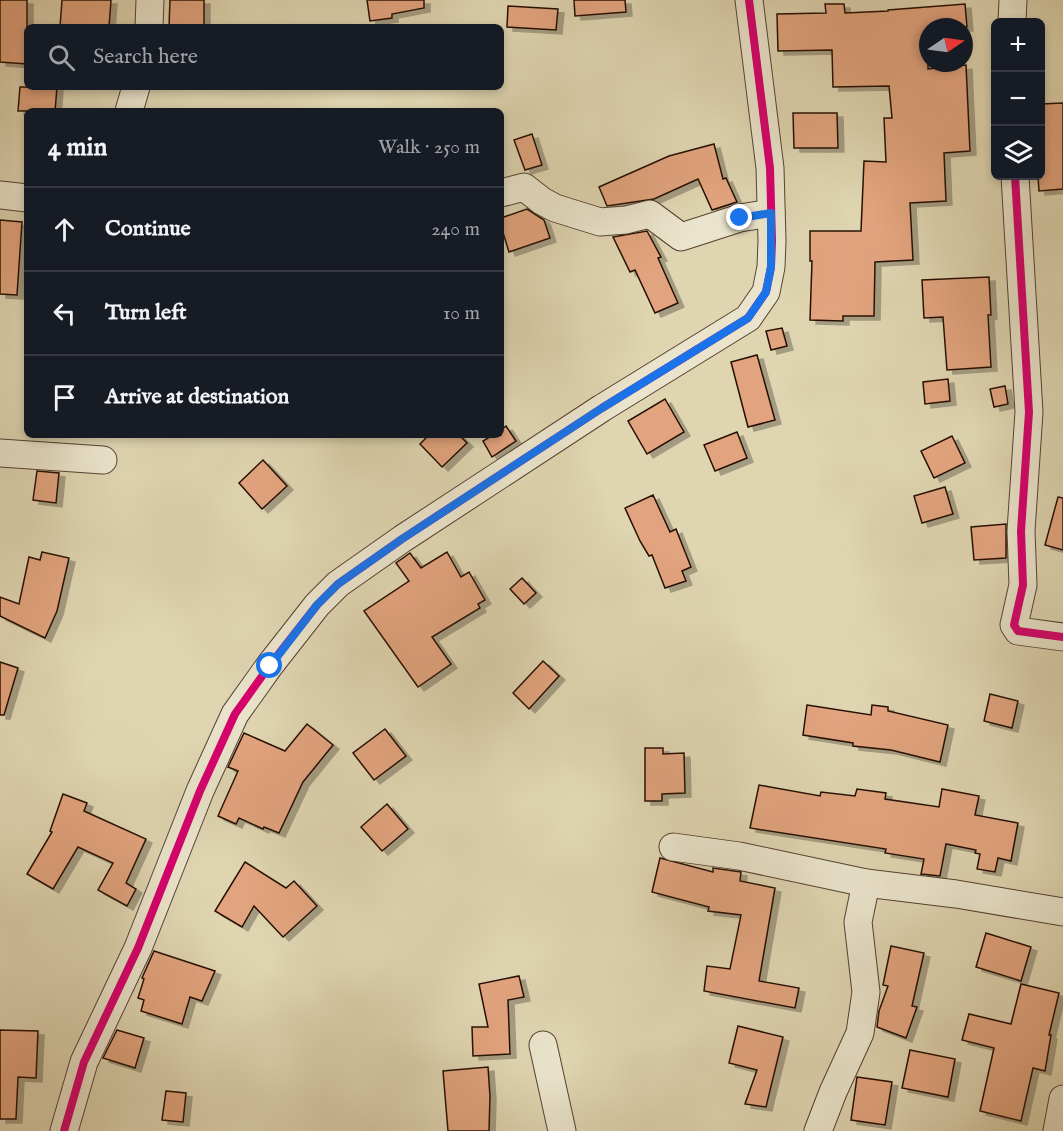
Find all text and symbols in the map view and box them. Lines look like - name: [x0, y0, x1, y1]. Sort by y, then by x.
- north arrow: [919, 18, 973, 72]
- map controls: [991, 18, 1045, 180]
- button: +: [991, 18, 1045, 72]
- search box: [24, 24, 504, 90]
- icon: search: [45, 41, 78, 74]
- text: Search here: [93, 43, 198, 71]
- button: −: [991, 72, 1045, 126]
- button: layers: [991, 126, 1045, 180]
- text: 4 min: [48, 131, 107, 164]
- text: Walk · 250 m: [378, 135, 480, 160]
- route end: [726, 204, 752, 230]
- icon: ahead: [48, 213, 81, 246]
- text: Continue: [105, 215, 191, 243]
- text: 240 m: [431, 217, 480, 242]
- icon: left: [48, 297, 81, 330]
- text: Turn left: [105, 299, 187, 327]
- text: 10 m: [443, 301, 480, 326]
- icon: arrive: [48, 381, 81, 414]
- text: Arrive at destination: [105, 383, 289, 411]
- route start: [256, 652, 282, 678]

